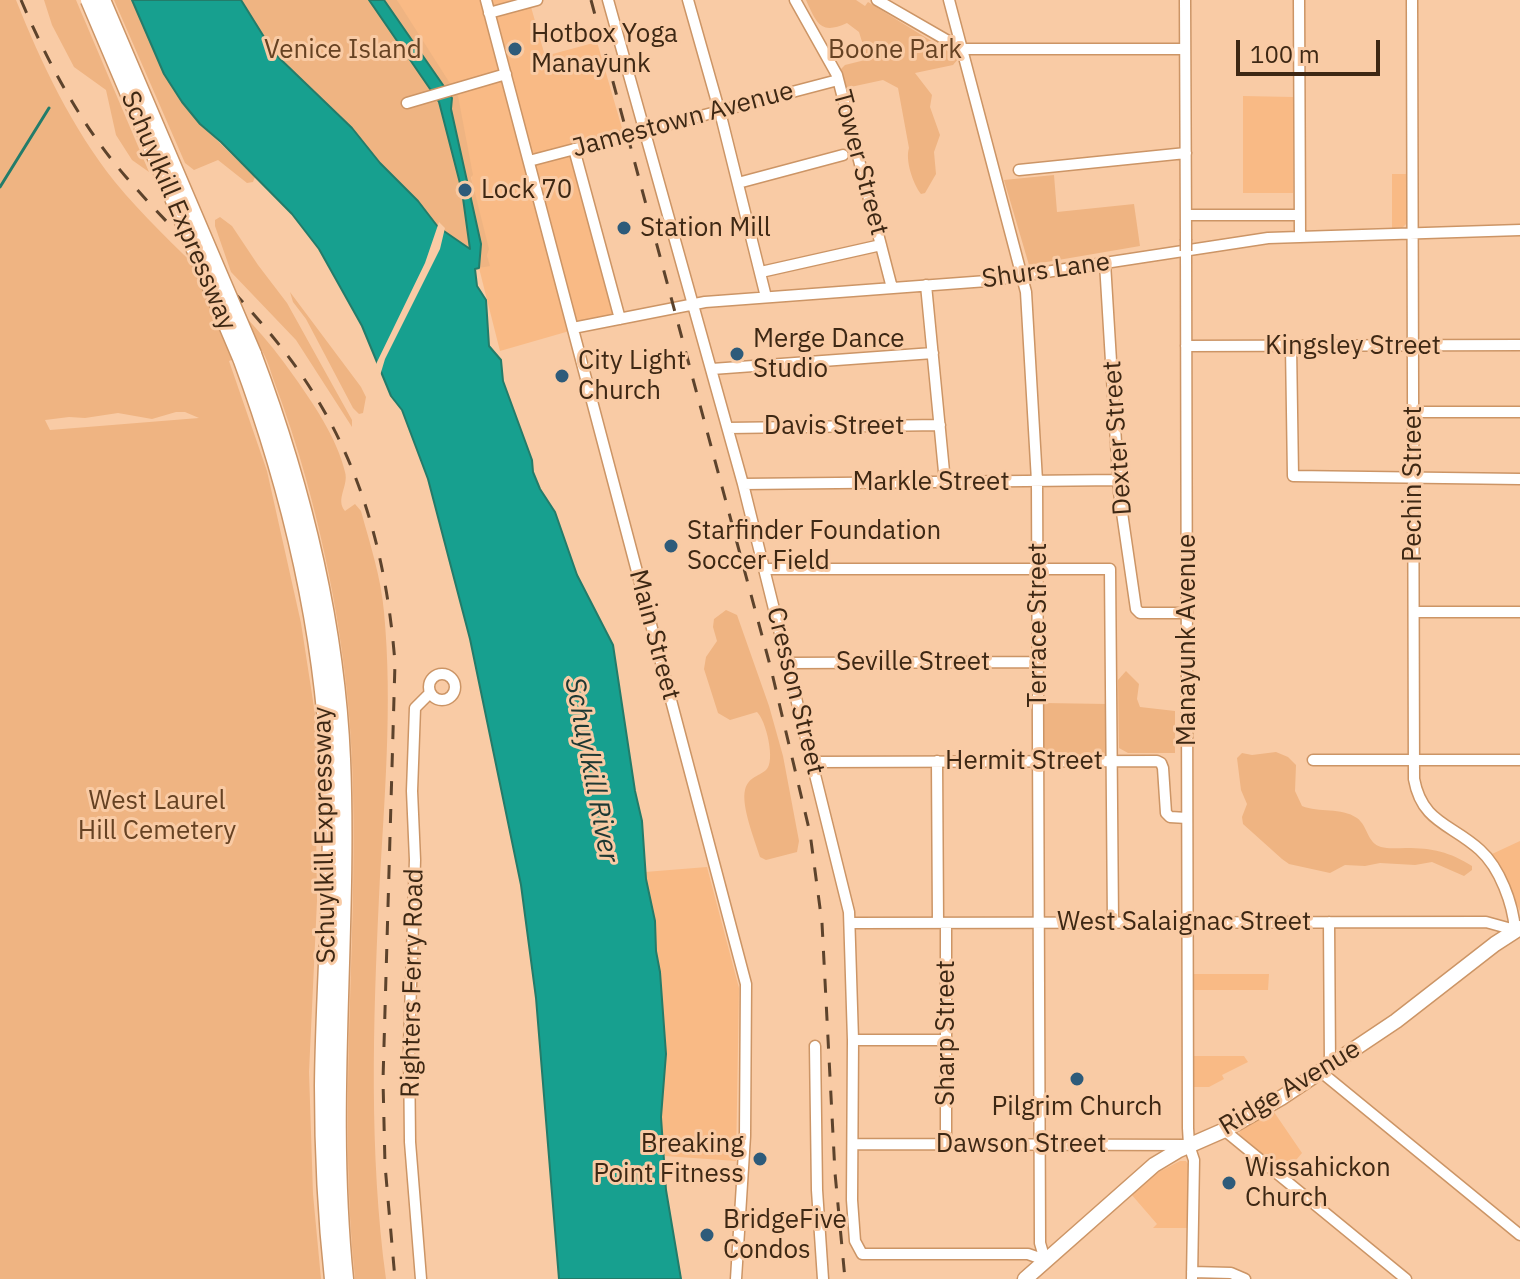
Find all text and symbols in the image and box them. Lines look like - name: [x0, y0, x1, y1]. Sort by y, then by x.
- place label: Hotbox Yoga Manayunk: [531, 18, 678, 80]
- scale bar: [1240, 24, 1384, 74]
- park label: Venice Island: [264, 34, 422, 66]
- park label: Boone Park: [828, 34, 962, 66]
- text: 100 m: [1250, 38, 1320, 70]
- marker: Hotbox Yoga Manayunk: [506, 40, 524, 58]
- street label: Jamestown Avenue: [569, 75, 797, 165]
- street label: Schuylkill Expressway: [114, 87, 242, 335]
- street label: Tower Street: [826, 87, 894, 239]
- place label: Lock 70: [481, 174, 572, 206]
- marker: Lock 70: [456, 181, 474, 199]
- place label: Station Mill: [640, 212, 771, 244]
- marker: Station Mill: [615, 219, 633, 237]
- street label: Shurs Lane: [980, 247, 1112, 295]
- place label: Merge Dance Studio: [753, 323, 905, 384]
- street label: Kingsley Street: [1265, 330, 1441, 362]
- place label: City Light Church: [578, 345, 686, 406]
- marker: Merge Dance Studio: [728, 345, 746, 363]
- street label: Dexter Street: [1097, 360, 1139, 516]
- marker: City Light Church: [553, 367, 571, 385]
- street label: Pechin Street: [1397, 406, 1429, 562]
- street label: Davis Street: [764, 410, 904, 442]
- street label: Markle Street: [852, 466, 1010, 498]
- place label: Starfinder Foundation Soccer Field: [687, 515, 941, 576]
- street label: Manayunk Avenue: [1171, 534, 1203, 746]
- marker: Starfinder Foundation Soccer Field: [662, 537, 680, 555]
- street label: Terrace Street: [1022, 543, 1054, 707]
- street label: Main Street: [622, 566, 686, 704]
- street label: Cresson Street: [759, 604, 831, 778]
- street label: Seville Street: [836, 646, 990, 678]
- water label: Schuylkill River: [557, 674, 625, 866]
- street label: Schuylkill Expressway: [307, 706, 343, 964]
- street label: Hermit Street: [945, 745, 1103, 777]
- park label: West Laurel Hill Cemetery: [78, 785, 236, 846]
- street label: Righters Ferry Road: [395, 868, 431, 1098]
- street label: West Salaignac Street: [1057, 906, 1311, 938]
- street label: Sharp Street: [930, 960, 962, 1106]
- street label: Ridge Avenue: [1214, 1034, 1366, 1142]
- marker: Pilgrim Church: [1068, 1070, 1086, 1088]
- place label: Pilgrim Church: [992, 1091, 1162, 1123]
- place label: Breaking Point Fitness: [593, 1128, 744, 1190]
- street label: Dawson Street: [936, 1128, 1106, 1160]
- marker: Breaking Point Fitness: [751, 1150, 769, 1168]
- place label: Wissahickon Church: [1245, 1152, 1391, 1214]
- marker: Wissahickon Church: [1220, 1174, 1238, 1192]
- place label: BridgeFive Condos: [723, 1204, 847, 1266]
- marker: BridgeFive Condos: [698, 1226, 716, 1244]

